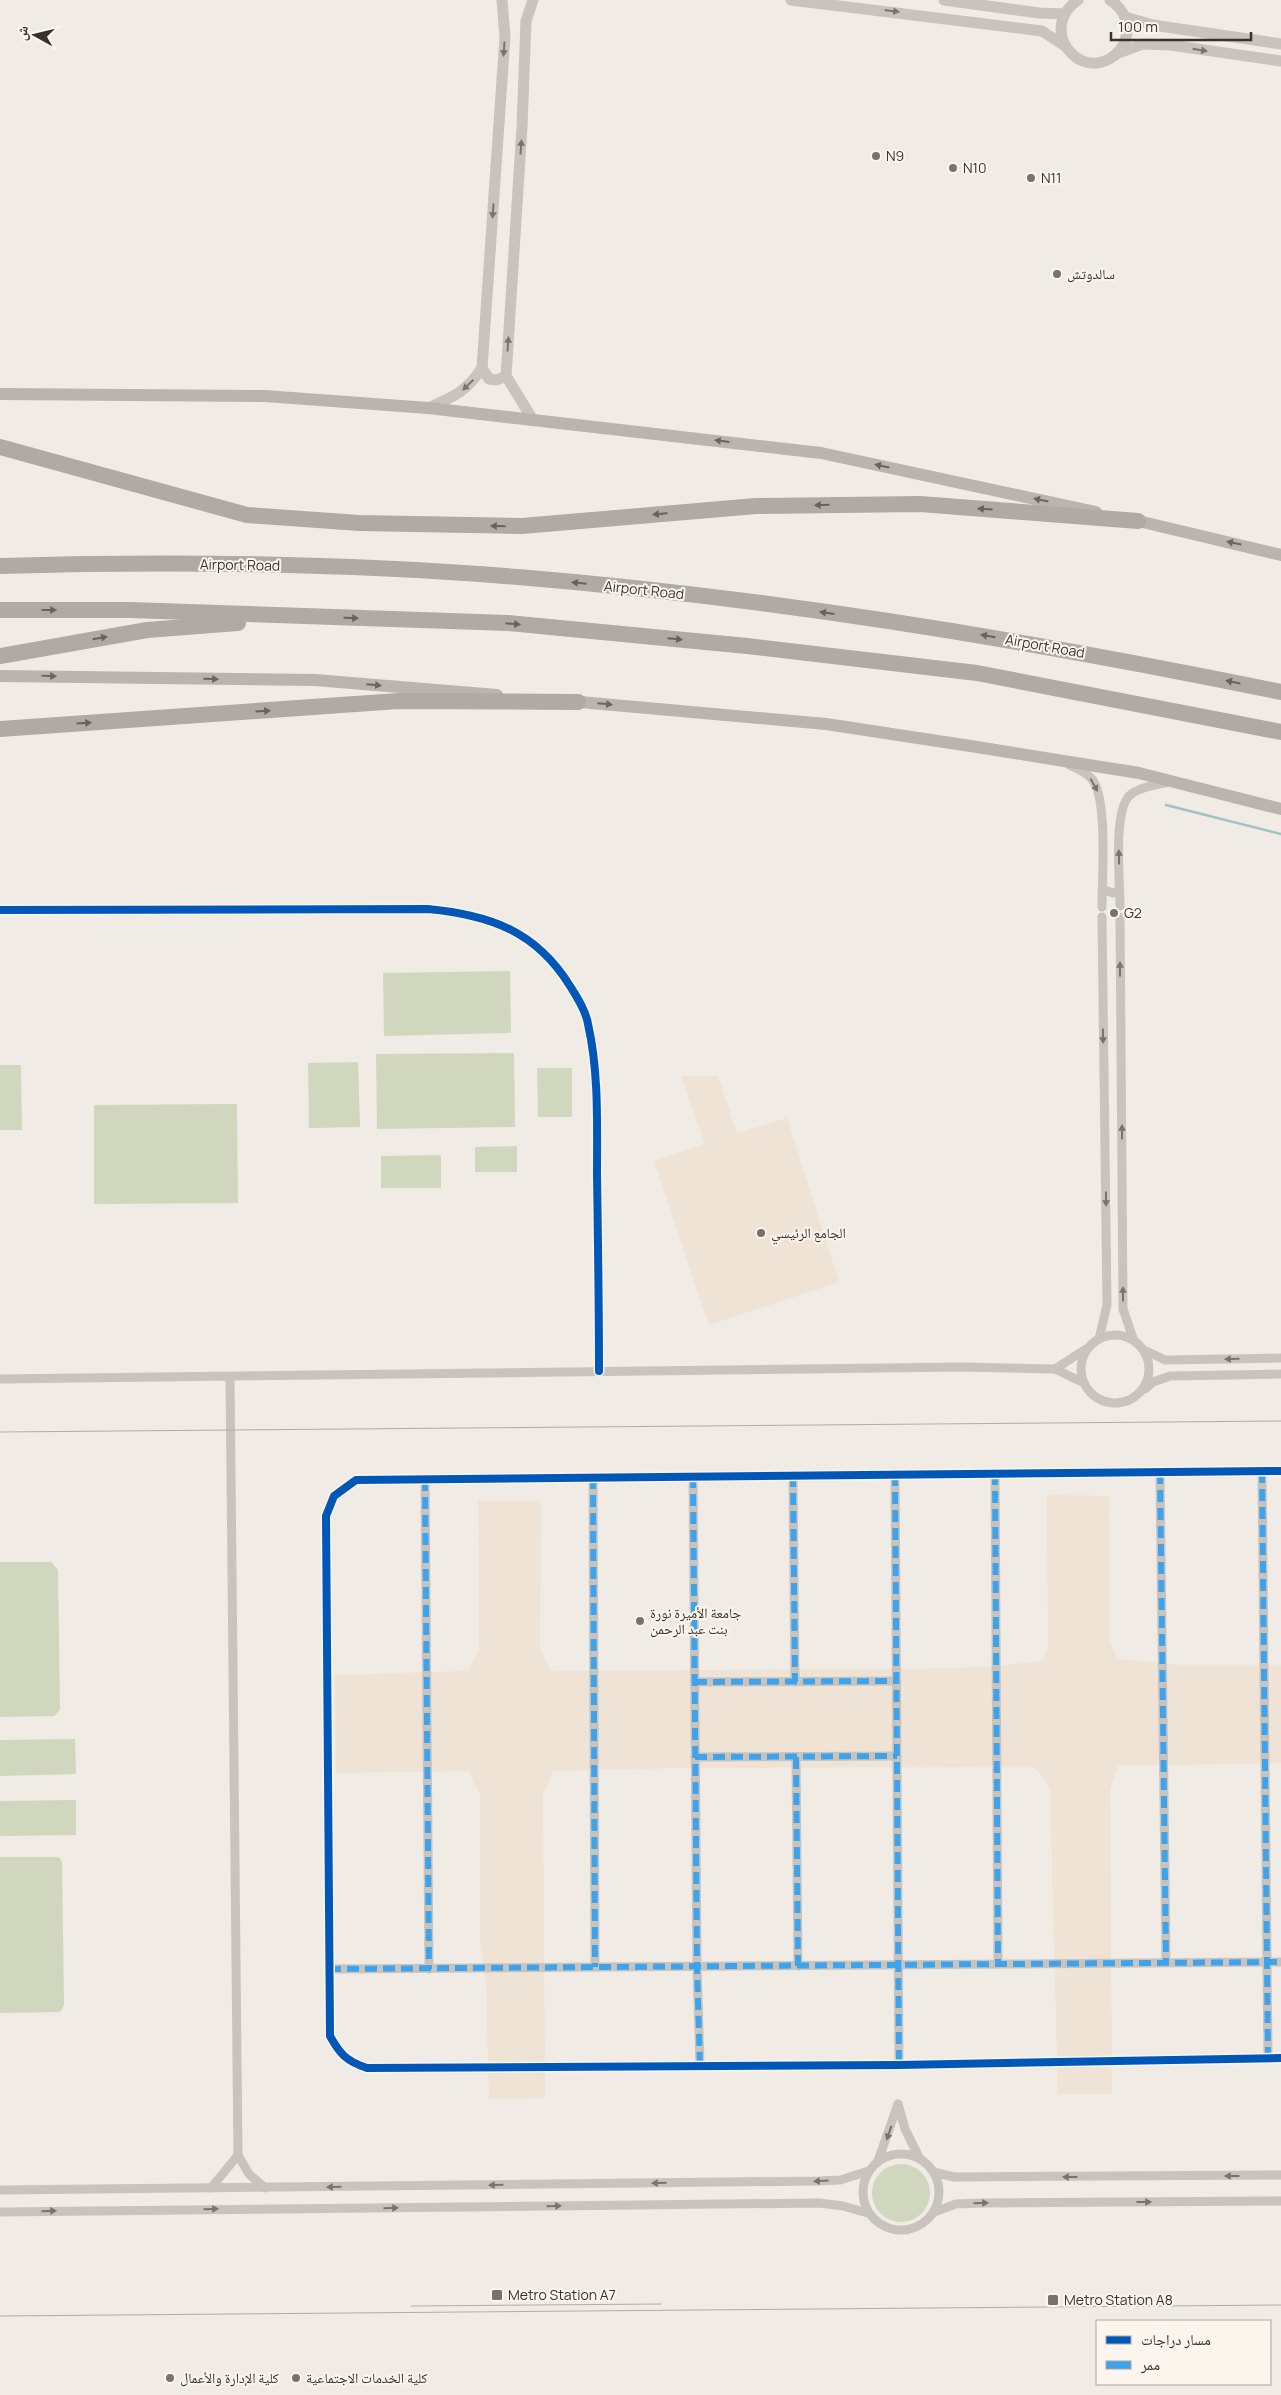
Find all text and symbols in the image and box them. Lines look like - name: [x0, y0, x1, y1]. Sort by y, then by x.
- one-way arrow: [884, 7, 900, 15]
- north arrow: [10, 10, 60, 60]
- scale bar: [1111, 10, 1251, 42]
- text: 100 m: [1118, 16, 1158, 37]
- text: ش: [11, 24, 32, 42]
- one-way arrow: [500, 41, 508, 57]
- one-way arrow: [1193, 47, 1209, 55]
- one-way arrow: [517, 139, 525, 155]
- place label: N9: [886, 146, 904, 165]
- marker: N9: [870, 150, 882, 162]
- place label: N10: [963, 158, 987, 177]
- marker: N10: [947, 162, 959, 174]
- place label: N11: [1041, 168, 1062, 187]
- marker: N11: [1025, 172, 1037, 184]
- one-way arrow: [488, 203, 496, 219]
- place label: سالدوتش: [1067, 264, 1115, 283]
- marker: سالدوتش: [1051, 268, 1063, 280]
- one-way arrow: [504, 336, 512, 352]
- one-way arrow: [462, 379, 474, 391]
- one-way arrow: [713, 437, 729, 445]
- one-way arrow: [875, 462, 890, 470]
- one-way arrow: [1034, 496, 1049, 504]
- one-way arrow: [814, 501, 830, 509]
- one-way arrow: [976, 504, 992, 512]
- one-way arrow: [652, 511, 668, 519]
- one-way arrow: [490, 522, 506, 530]
- one-way arrow: [1226, 539, 1241, 547]
- street label: Airport Road: [200, 554, 280, 575]
- street label: Airport Road: [603, 576, 685, 603]
- one-way arrow: [570, 579, 586, 587]
- one-way arrow: [41, 606, 57, 614]
- one-way arrow: [818, 608, 834, 616]
- one-way arrow: [343, 614, 359, 622]
- one-way arrow: [506, 620, 522, 628]
- street label: Airport Road: [1004, 629, 1086, 662]
- one-way arrow: [979, 631, 995, 639]
- one-way arrow: [92, 634, 108, 642]
- one-way arrow: [668, 635, 684, 643]
- one-way arrow: [41, 673, 57, 681]
- one-way arrow: [203, 675, 219, 683]
- one-way arrow: [1226, 678, 1241, 686]
- one-way arrow: [366, 681, 382, 689]
- one-way arrow: [597, 700, 613, 708]
- one-way arrow: [255, 706, 271, 714]
- one-way arrow: [76, 719, 92, 727]
- one-way arrow: [1090, 778, 1098, 793]
- one-way arrow: [1115, 849, 1123, 865]
- place label: G2: [1124, 903, 1142, 922]
- marker: G2: [1108, 907, 1120, 919]
- one-way arrow: [1116, 961, 1124, 977]
- one-way arrow: [1100, 1028, 1108, 1044]
- one-way arrow: [1118, 1123, 1126, 1139]
- one-way arrow: [1102, 1191, 1110, 1207]
- place label: الجامع الرئيسي: [771, 1223, 846, 1245]
- marker: الجامع الرئيسي: [755, 1227, 767, 1239]
- one-way arrow: [1119, 1286, 1127, 1302]
- one-way arrow: [1224, 1355, 1240, 1363]
- place label: جامعة الأميرة نورة بنت عبد الرحمن: [650, 1603, 742, 1638]
- marker: جامعة الأميرة نورة بنت عبد الرحمن: [634, 1615, 646, 1627]
- one-way arrow: [885, 2126, 893, 2141]
- one-way arrow: [1224, 2172, 1240, 2180]
- one-way arrow: [1062, 2173, 1078, 2181]
- one-way arrow: [813, 2177, 829, 2185]
- one-way arrow: [651, 2179, 667, 2187]
- one-way arrow: [488, 2181, 504, 2189]
- one-way arrow: [326, 2183, 342, 2191]
- one-way arrow: [1136, 2198, 1152, 2206]
- one-way arrow: [973, 2199, 989, 2207]
- one-way arrow: [546, 2202, 562, 2210]
- one-way arrow: [383, 2203, 399, 2211]
- one-way arrow: [203, 2205, 219, 2213]
- one-way arrow: [41, 2207, 57, 2215]
- place label: Metro Station A7: [508, 2285, 616, 2304]
- marker: Metro Station A7: [490, 2288, 504, 2302]
- place label: Metro Station A8: [1064, 2290, 1173, 2309]
- marker: Metro Station A8: [1046, 2293, 1060, 2307]
- legend: [1096, 2320, 1271, 2385]
- text: مسار دراجات: [1141, 2329, 1211, 2350]
- text: ممر: [1140, 2354, 1160, 2375]
- place label: كلية الإدارة والأعمال: [180, 2368, 279, 2387]
- place label: كلية الخدمات الاجتماعية: [306, 2368, 428, 2387]
- marker: كلية الإدارة والأعمال: [164, 2372, 176, 2384]
- marker: كلية الخدمات الاجتماعية: [290, 2372, 302, 2384]

